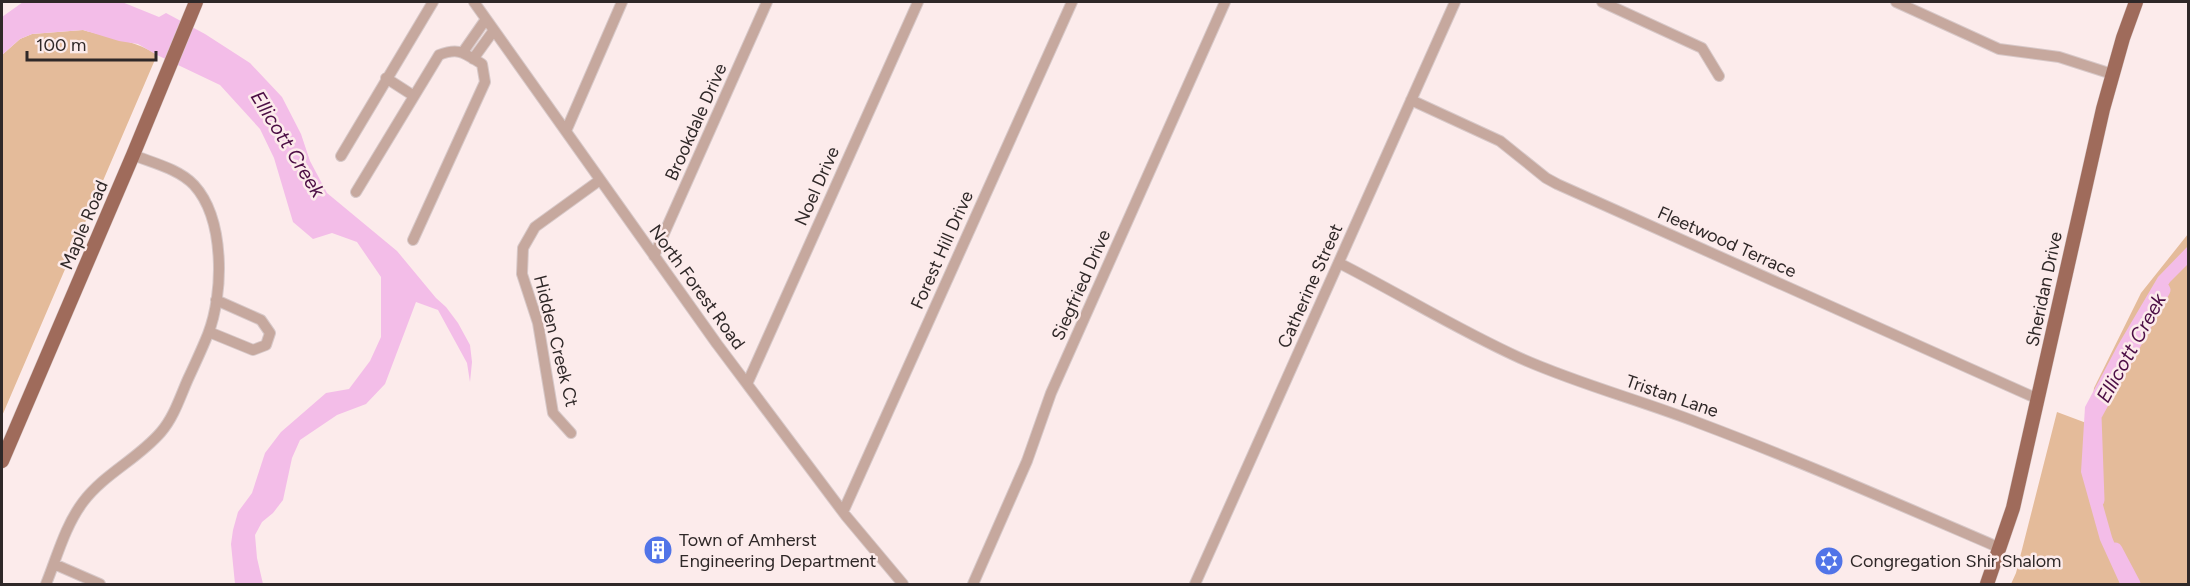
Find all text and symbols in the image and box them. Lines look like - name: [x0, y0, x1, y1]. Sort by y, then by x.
- scale bar: [27, 24, 156, 62]
- text: 100 m: [36, 34, 86, 56]
- street label: Brookdale Drive: [660, 60, 732, 184]
- water label: Ellicott Creek: [246, 86, 331, 203]
- street label: Noel Drive: [790, 143, 844, 229]
- street label: Maple Road: [55, 177, 113, 273]
- street label: Forest Hill Drive: [906, 187, 978, 313]
- street label: Fleetwood Terrace: [1654, 202, 1800, 283]
- street label: North Forest Road: [644, 220, 750, 354]
- street label: Catherine Street: [1273, 220, 1347, 352]
- street label: Siegfried Drive: [1047, 226, 1115, 344]
- street label: Sheridan Drive: [2021, 229, 2067, 349]
- street label: Hidden Creek Ct: [529, 273, 583, 409]
- water label: Ellicott Creek: [2091, 288, 2171, 407]
- street label: Tristan Lane: [1623, 370, 1721, 422]
- place label: Town of Amherst Engineering Department: [679, 529, 877, 572]
- building icon: Town of Amherst Engineering Department: [642, 534, 674, 566]
- synagogue icon: Congregation Shir Shalom: [1813, 545, 1845, 577]
- place label: Congregation Shir Shalom: [1850, 550, 2061, 572]

